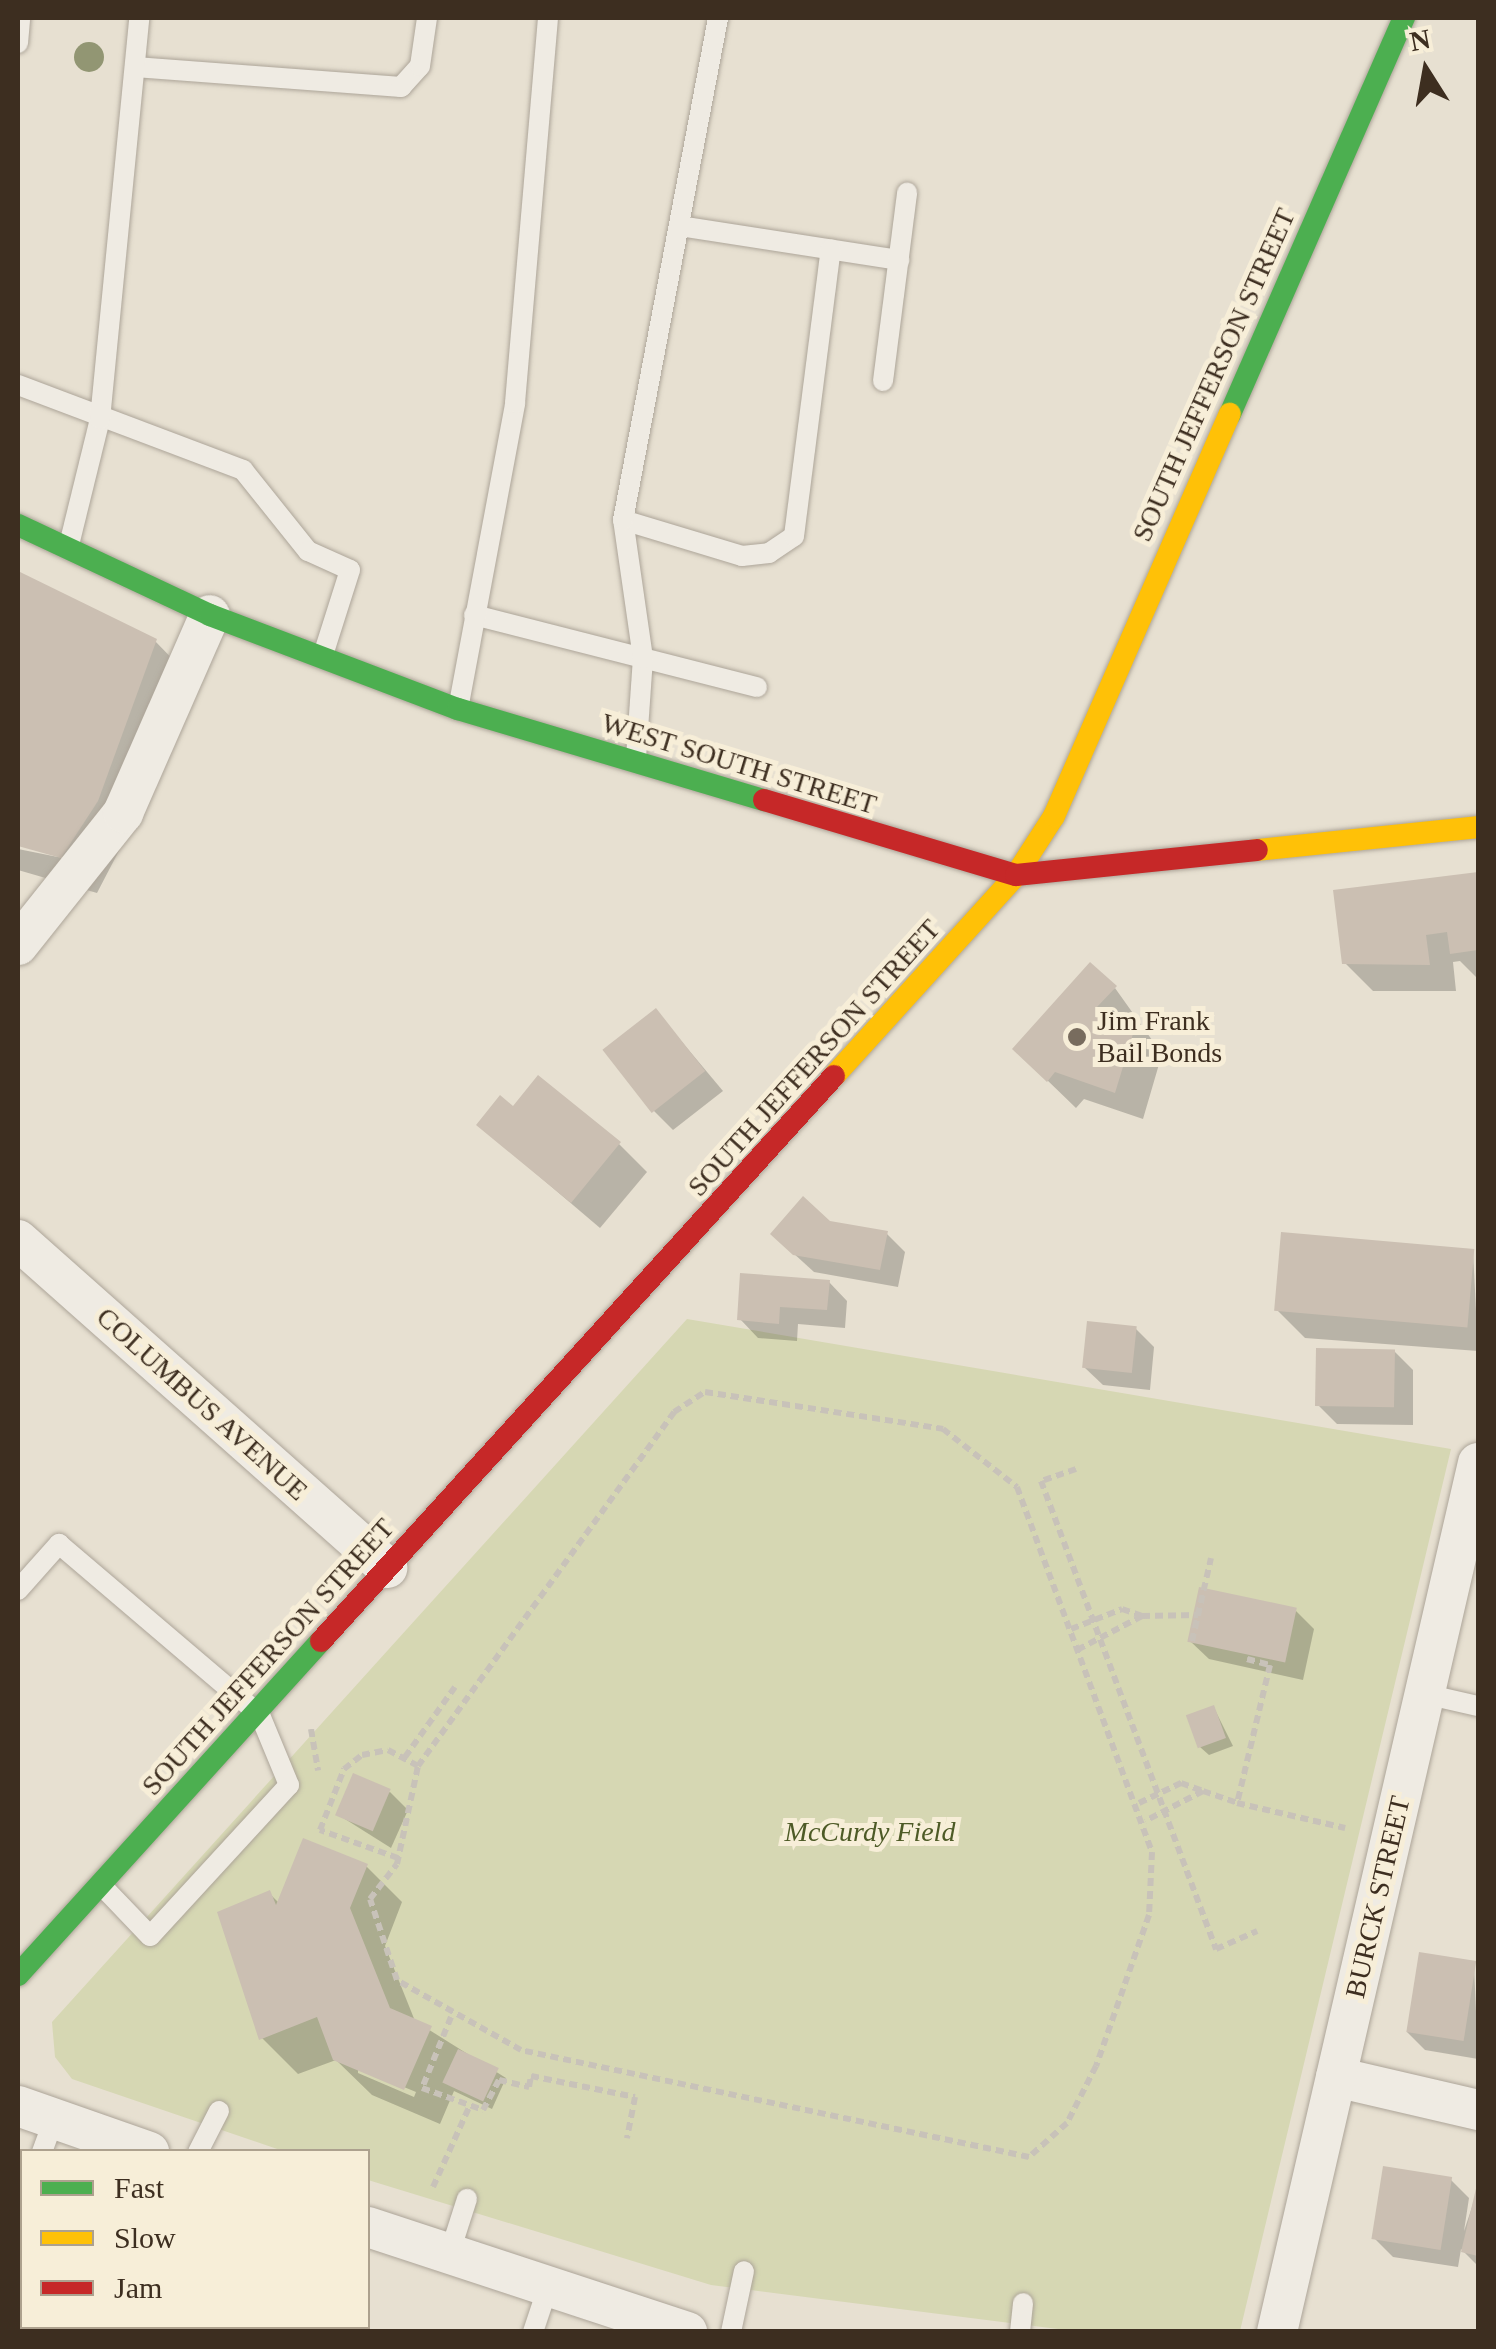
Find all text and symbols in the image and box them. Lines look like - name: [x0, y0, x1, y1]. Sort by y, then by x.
- north arrow: [1376, 20, 1476, 120]
- text: N: [1407, 23, 1433, 57]
- street label: SOUTH JEFFERSON STREET: [1125, 203, 1303, 547]
- street label: WEST SOUTH STREET: [597, 706, 881, 822]
- street label: SOUTH JEFFERSON STREET: [681, 913, 947, 1203]
- place label: Jim Frank Bail Bonds: [1097, 1004, 1222, 1070]
- marker: Jim Frank Bail Bonds: [1066, 1026, 1088, 1048]
- street label: COLUMBUS AVENUE: [89, 1300, 315, 1508]
- street label: SOUTH JEFFERSON STREET: [135, 1512, 401, 1802]
- street label: BURCK STREET: [1338, 1793, 1418, 2001]
- park label: McCurdy Field: [785, 1815, 955, 1849]
- legend: [20, 2149, 370, 2329]
- text: Fast: [114, 2171, 164, 2204]
- text: Slow: [114, 2221, 176, 2254]
- text: Jam: [114, 2271, 162, 2304]

